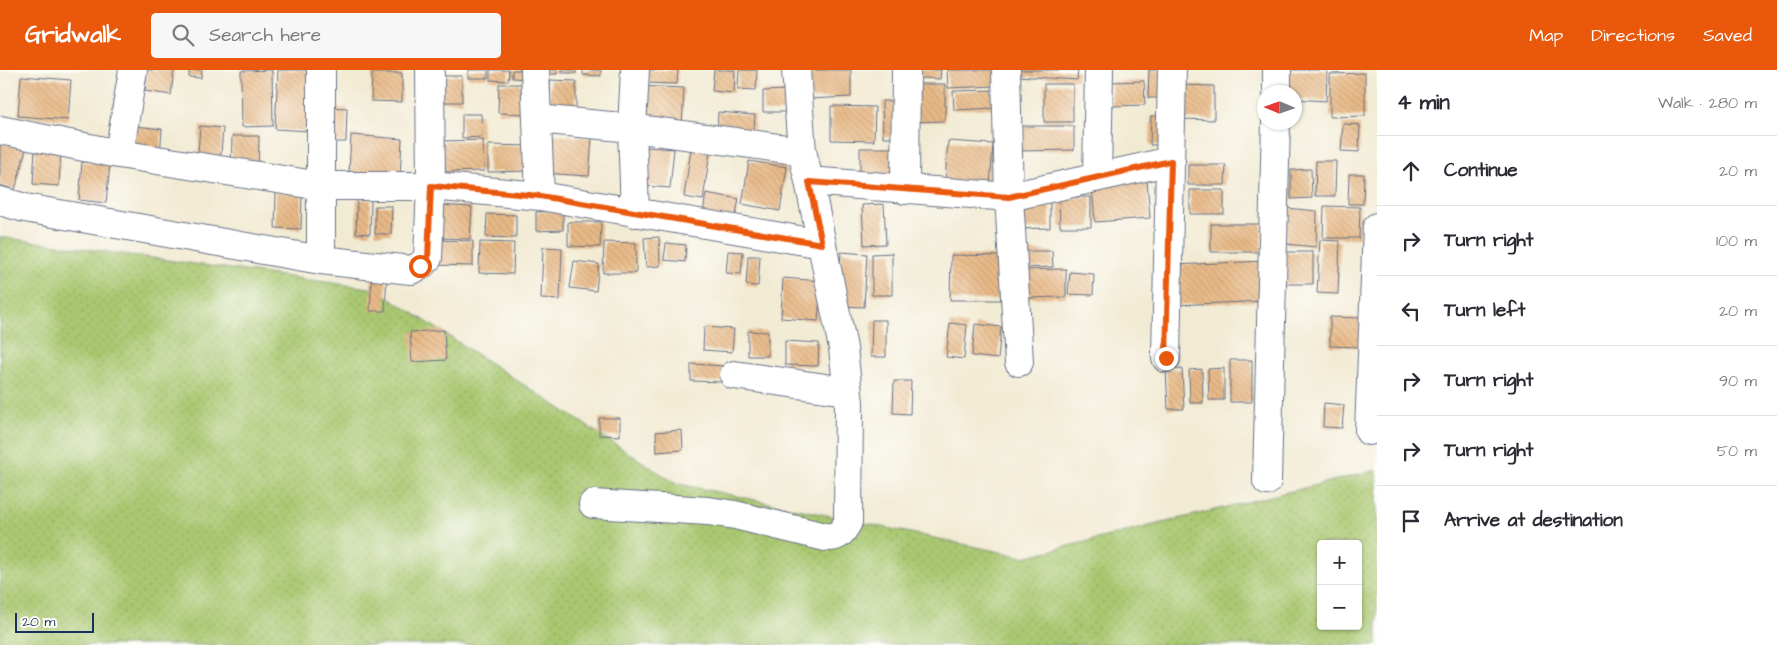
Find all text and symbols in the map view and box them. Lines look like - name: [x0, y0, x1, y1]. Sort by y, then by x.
- search box: [151, 13, 501, 58]
- text: Gridwalk: [25, 18, 121, 52]
- icon: search: [169, 21, 197, 49]
- text: Search here: [209, 22, 321, 49]
- text: Map: [1529, 23, 1563, 48]
- text: Directions: [1591, 23, 1675, 48]
- text: Saved: [1703, 23, 1752, 48]
- north arrow: [1257, 85, 1302, 130]
- text: 4 min: [1397, 88, 1450, 117]
- text: Walk · 280 m: [1658, 92, 1757, 114]
- icon: ahead: [1397, 157, 1425, 185]
- text: Continue: [1444, 157, 1518, 184]
- text: 20 m: [1719, 160, 1757, 182]
- icon: right: [1397, 227, 1425, 255]
- text: Turn right: [1444, 227, 1533, 254]
- text: 100 m: [1716, 230, 1757, 252]
- route start: [409, 255, 432, 278]
- icon: left: [1397, 297, 1425, 325]
- text: Turn left: [1444, 297, 1525, 324]
- text: 20 m: [1719, 300, 1757, 322]
- route end: [1155, 347, 1178, 370]
- icon: right: [1397, 367, 1425, 395]
- text: Turn right: [1444, 367, 1533, 394]
- text: 90 m: [1719, 370, 1757, 392]
- icon: right: [1397, 437, 1425, 465]
- text: Turn right: [1444, 437, 1533, 464]
- text: 50 m: [1717, 440, 1757, 462]
- icon: arrive: [1397, 507, 1425, 535]
- text: Arrive at destination: [1444, 507, 1623, 534]
- map controls: [1317, 540, 1362, 630]
- button: +: [1317, 540, 1362, 585]
- button: −: [1317, 585, 1362, 630]
- scale bar: [15, 610, 94, 633]
- text: 20 m: [22, 612, 55, 632]

